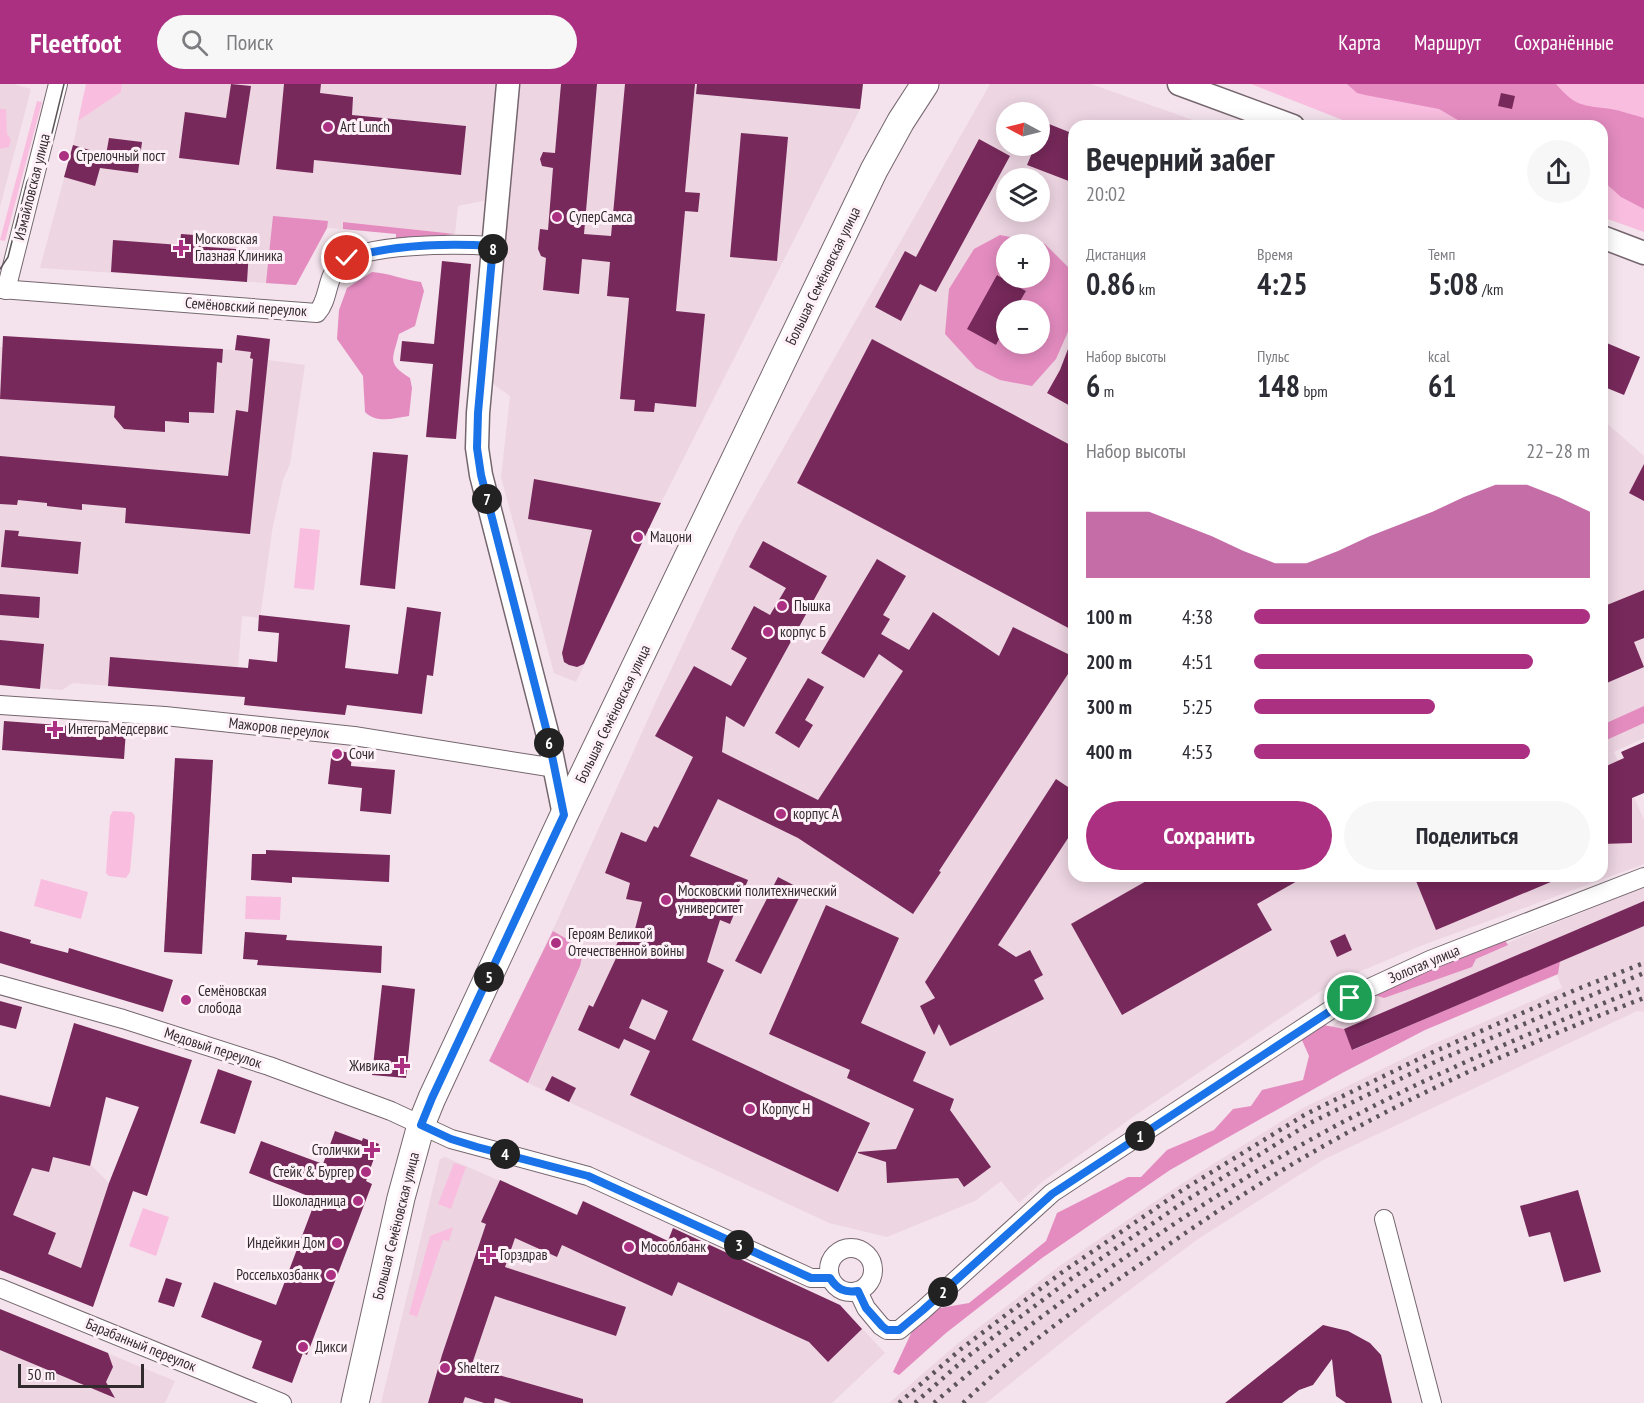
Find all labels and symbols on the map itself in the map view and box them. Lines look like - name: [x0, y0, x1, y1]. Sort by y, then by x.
- north arrow: [996, 102, 1050, 156]
- place label: Art Lunch: [340, 117, 390, 136]
- marker: Art Lunch: [321, 120, 335, 134]
- street label: Измайловская улица: [9, 132, 54, 242]
- place label: Стрелочный пост: [76, 146, 165, 165]
- marker: Стрелочный пост: [57, 149, 71, 163]
- street label: Большая Семёновская улица: [781, 204, 864, 348]
- place label: СуперСамса: [569, 207, 633, 226]
- marker: СуперСамса: [550, 210, 564, 224]
- place label: Московская Глазная Клиника: [195, 229, 283, 265]
- pin: [321, 232, 372, 283]
- pin: 8: [478, 234, 508, 264]
- marker: Московская Глазная Клиника: [172, 239, 190, 257]
- street label: Семёновский переулок: [184, 293, 308, 320]
- pin: 7: [472, 484, 502, 514]
- place label: Мацони: [650, 527, 692, 546]
- marker: Мацони: [631, 530, 645, 544]
- place label: Пышка: [794, 596, 831, 615]
- marker: Пышка: [775, 599, 789, 613]
- place label: корпус Б: [780, 622, 826, 641]
- marker: корпус Б: [761, 625, 775, 639]
- street label: Большая Семёновская улица: [571, 642, 654, 786]
- street label: Мажоров переулок: [228, 713, 331, 742]
- place label: ИнтеграМедсервис: [68, 719, 169, 738]
- marker: ИнтеграМедсервис: [46, 720, 64, 738]
- pin: 6: [534, 728, 564, 758]
- place label: Сочи: [349, 744, 374, 763]
- marker: Сочи: [330, 747, 344, 761]
- place label: корпус А: [793, 804, 840, 823]
- marker: корпус А: [774, 807, 788, 821]
- place label: Московский политехнический университет: [678, 881, 837, 917]
- marker: Московский политехнический университет: [659, 893, 673, 907]
- place label: Героям Великой Отечественной войны: [568, 924, 684, 960]
- marker: Героям Великой Отечественной войны: [549, 936, 563, 950]
- street label: Золотая улица: [1385, 940, 1462, 987]
- pin: 5: [474, 962, 504, 992]
- pin: [1324, 972, 1375, 1023]
- place label: Семёновская слобода: [198, 981, 267, 1017]
- marker: Семёновская слобода: [179, 993, 193, 1007]
- street label: Медовый переулок: [162, 1023, 265, 1072]
- place label: Живика: [348, 1056, 390, 1075]
- marker: Живика: [395, 1059, 409, 1073]
- place label: Корпус Н: [762, 1099, 810, 1118]
- marker: Корпус Н: [743, 1102, 757, 1116]
- pin: 1: [1125, 1121, 1155, 1151]
- pin: 4: [490, 1139, 520, 1169]
- place label: Столички: [312, 1140, 360, 1159]
- marker: Столички: [365, 1143, 379, 1157]
- street label: Большая Семёновская улица: [368, 1150, 423, 1302]
- place label: Стейк & Бургер: [273, 1162, 354, 1181]
- marker: Стейк & Бургер: [359, 1165, 373, 1179]
- place label: Шоколадница: [272, 1191, 346, 1210]
- marker: Шоколадница: [351, 1194, 365, 1208]
- pin: 3: [724, 1230, 754, 1260]
- place label: Индейкин Дом: [247, 1233, 325, 1252]
- marker: Индейкин Дом: [330, 1236, 344, 1250]
- place label: Мособлбанк: [641, 1237, 706, 1256]
- marker: Мособлбанк: [622, 1240, 636, 1254]
- place label: Горздрав: [500, 1245, 547, 1264]
- marker: Горздрав: [481, 1248, 495, 1262]
- place label: Россельхозбанк: [236, 1265, 319, 1284]
- marker: Россельхозбанк: [324, 1268, 338, 1282]
- pin: 2: [928, 1277, 958, 1307]
- street label: Барабанный переулок: [83, 1314, 199, 1375]
- place label: Дикси: [315, 1337, 347, 1356]
- marker: Дикси: [296, 1340, 310, 1354]
- place label: Shelterz: [457, 1358, 499, 1377]
- scale bar: [18, 1361, 144, 1388]
- marker: Shelterz: [438, 1361, 452, 1375]

